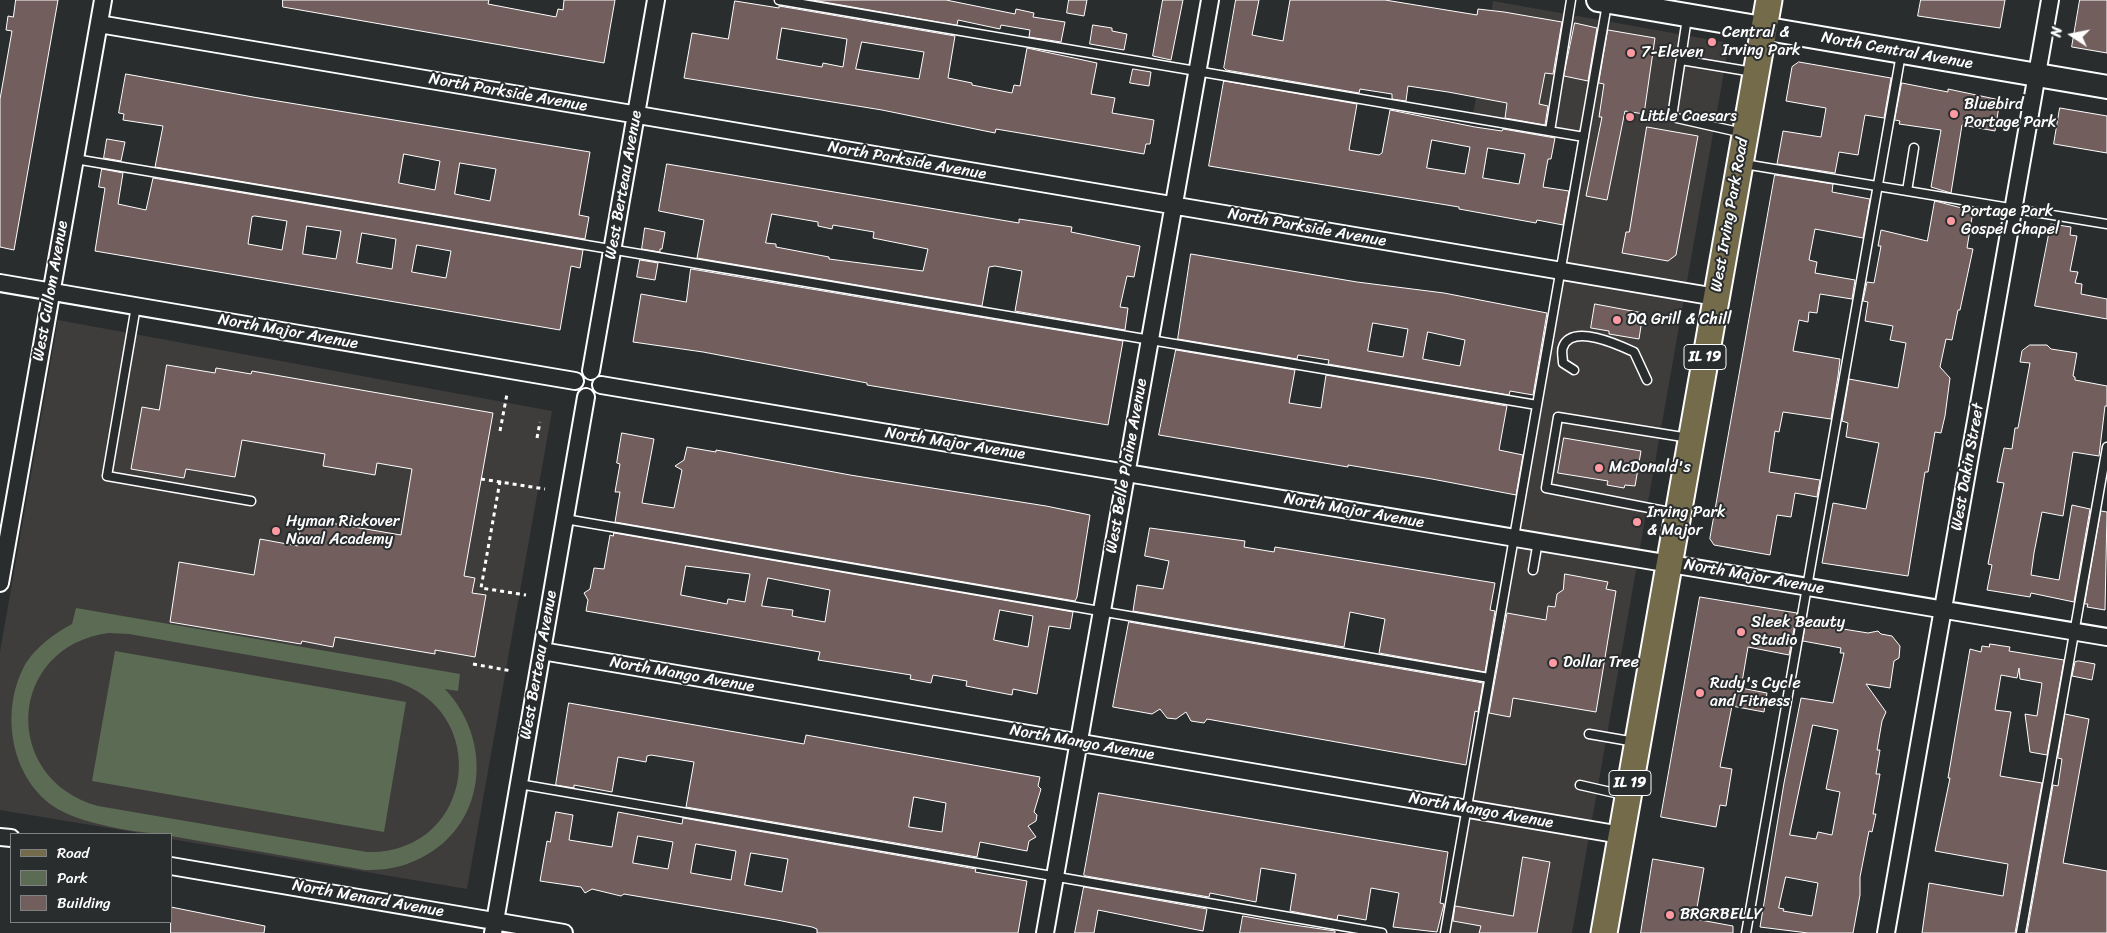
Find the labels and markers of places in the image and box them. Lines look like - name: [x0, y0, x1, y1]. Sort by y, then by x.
- place label: Central & Irving Park: [1722, 23, 1800, 61]
- marker: Central & Irving Park: [1706, 36, 1718, 48]
- place label: 7-Eleven: [1641, 43, 1704, 63]
- marker: 7-Eleven: [1625, 47, 1637, 59]
- place label: Bluebird Portage Park: [1964, 95, 2056, 133]
- place label: Little Caesars: [1640, 107, 1737, 127]
- marker: Bluebird Portage Park: [1948, 108, 1960, 120]
- marker: Little Caesars: [1624, 111, 1636, 123]
- place label: Portage Park Gospel Chapel: [1961, 202, 2059, 240]
- marker: Portage Park Gospel Chapel: [1945, 215, 1957, 227]
- place label: DQ Grill & Chill: [1627, 310, 1732, 330]
- marker: DQ Grill & Chill: [1611, 314, 1623, 326]
- place label: McDonald's: [1609, 458, 1691, 478]
- marker: McDonald's: [1593, 462, 1605, 474]
- place label: Irving Park & Major: [1647, 503, 1725, 541]
- place label: Hyman Rickover Naval Academy: [286, 512, 399, 550]
- marker: Irving Park & Major: [1631, 516, 1643, 528]
- marker: Hyman Rickover Naval Academy: [270, 525, 282, 537]
- place label: Sleek Beauty Studio: [1751, 613, 1845, 651]
- marker: Sleek Beauty Studio: [1735, 626, 1747, 638]
- place label: Dollar Tree: [1563, 653, 1639, 673]
- marker: Dollar Tree: [1547, 657, 1559, 669]
- place label: Rudy's Cycle and Fitness: [1710, 674, 1801, 712]
- marker: Rudy's Cycle and Fitness: [1694, 687, 1706, 699]
- place label: BRGRBELLY: [1680, 905, 1762, 925]
- marker: BRGRBELLY: [1664, 909, 1676, 921]

